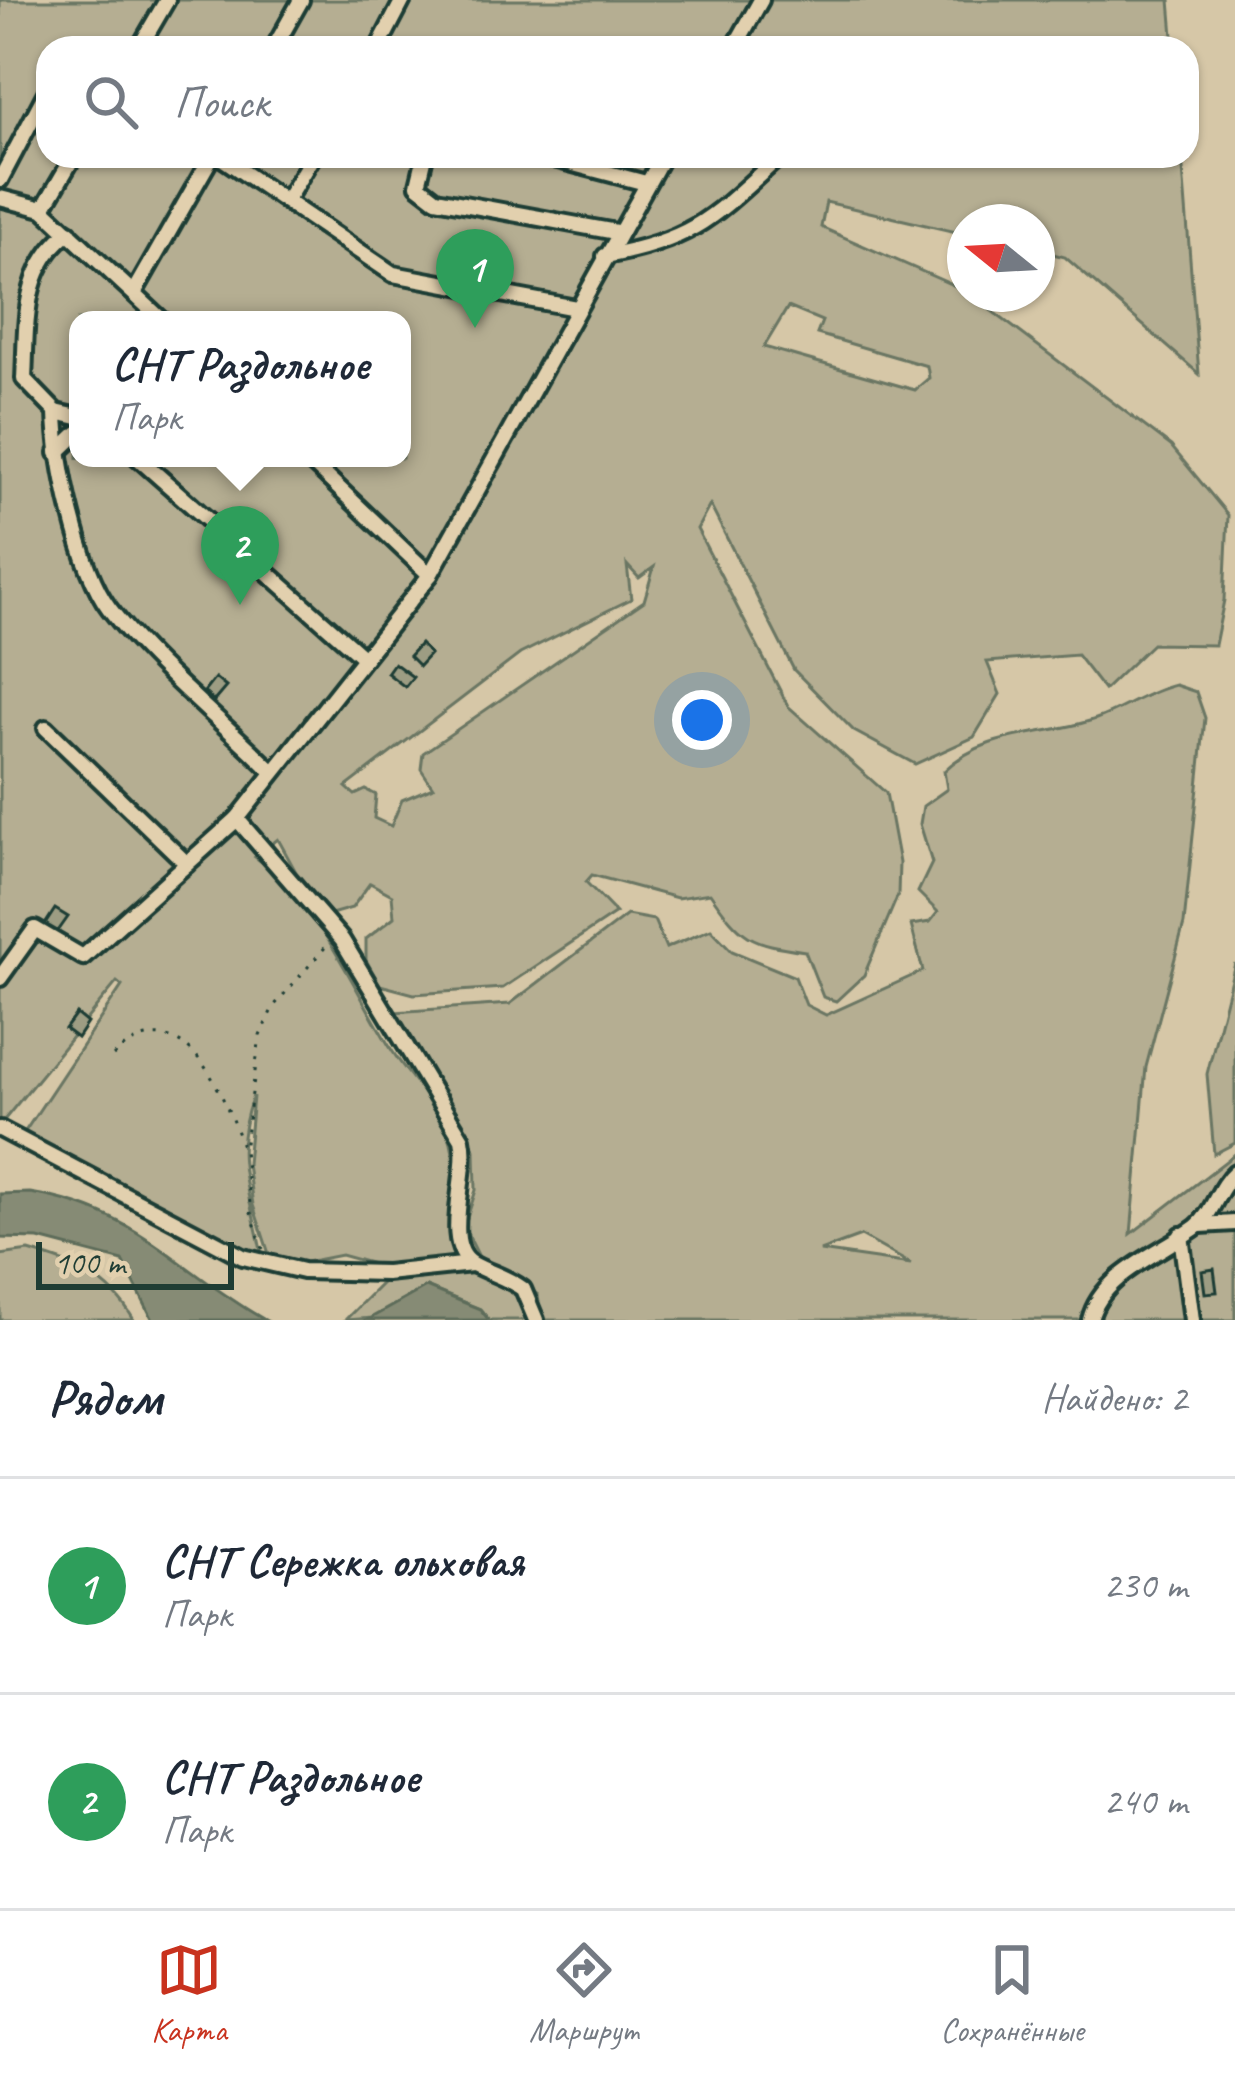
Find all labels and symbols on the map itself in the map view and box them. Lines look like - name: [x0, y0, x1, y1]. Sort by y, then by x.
- north arrow: [947, 204, 1055, 312]
- pin: 1: [436, 229, 514, 328]
- pin: 2: [201, 506, 279, 605]
- your location: [672, 690, 732, 750]
- scale bar: [36, 1236, 234, 1289]

